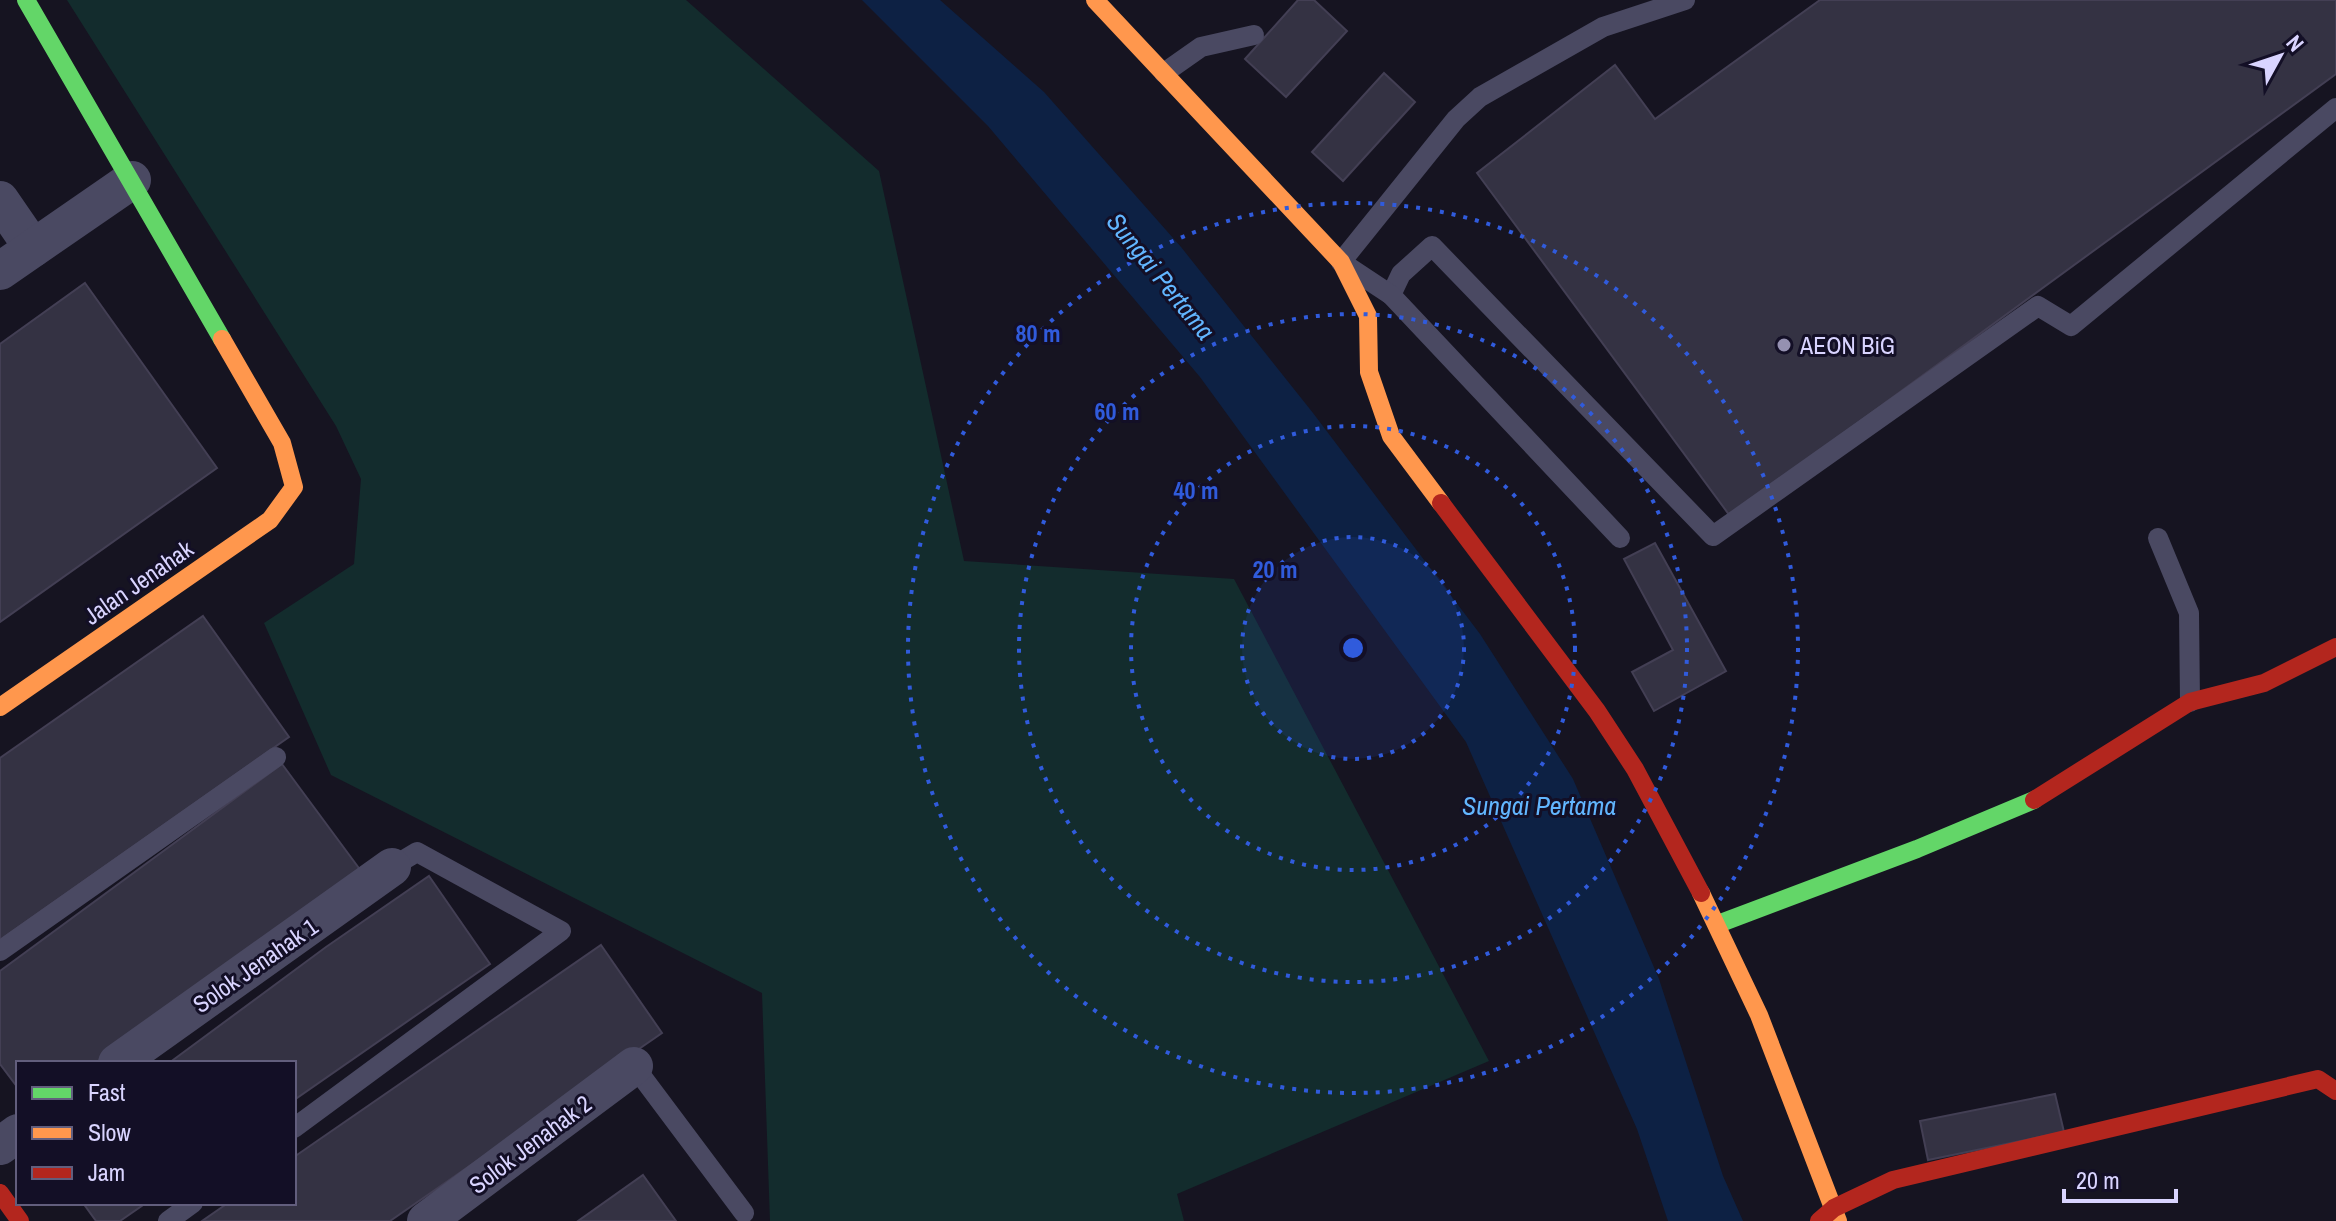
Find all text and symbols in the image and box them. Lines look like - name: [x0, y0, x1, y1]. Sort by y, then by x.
- north arrow: [2240, 16, 2320, 96]
- text: N: [2280, 29, 2311, 58]
- water label: Sungai Pertama: [1099, 205, 1223, 347]
- text: 80 m: [1016, 317, 1060, 349]
- place label: AEON BiG: [1799, 329, 1895, 361]
- marker: AEON BiG: [1775, 336, 1793, 354]
- text: 60 m: [1095, 395, 1139, 427]
- text: 40 m: [1174, 474, 1218, 506]
- street label: Jalan Jenahak: [77, 532, 199, 632]
- text: 20 m: [1253, 553, 1297, 585]
- centre of rings: [1339, 634, 1367, 662]
- water label: Sungai Pertama: [1462, 788, 1616, 823]
- street label: Solok Jenahak 1: [186, 910, 324, 1020]
- legend: [16, 1061, 296, 1205]
- text: Fast: [88, 1076, 126, 1108]
- street label: Solok Jenahak 2: [462, 1087, 598, 1201]
- text: Slow: [88, 1116, 131, 1148]
- scale bar: [2064, 1153, 2176, 1203]
- text: Jam: [88, 1156, 125, 1188]
- text: 20 m: [2076, 1164, 2120, 1196]

